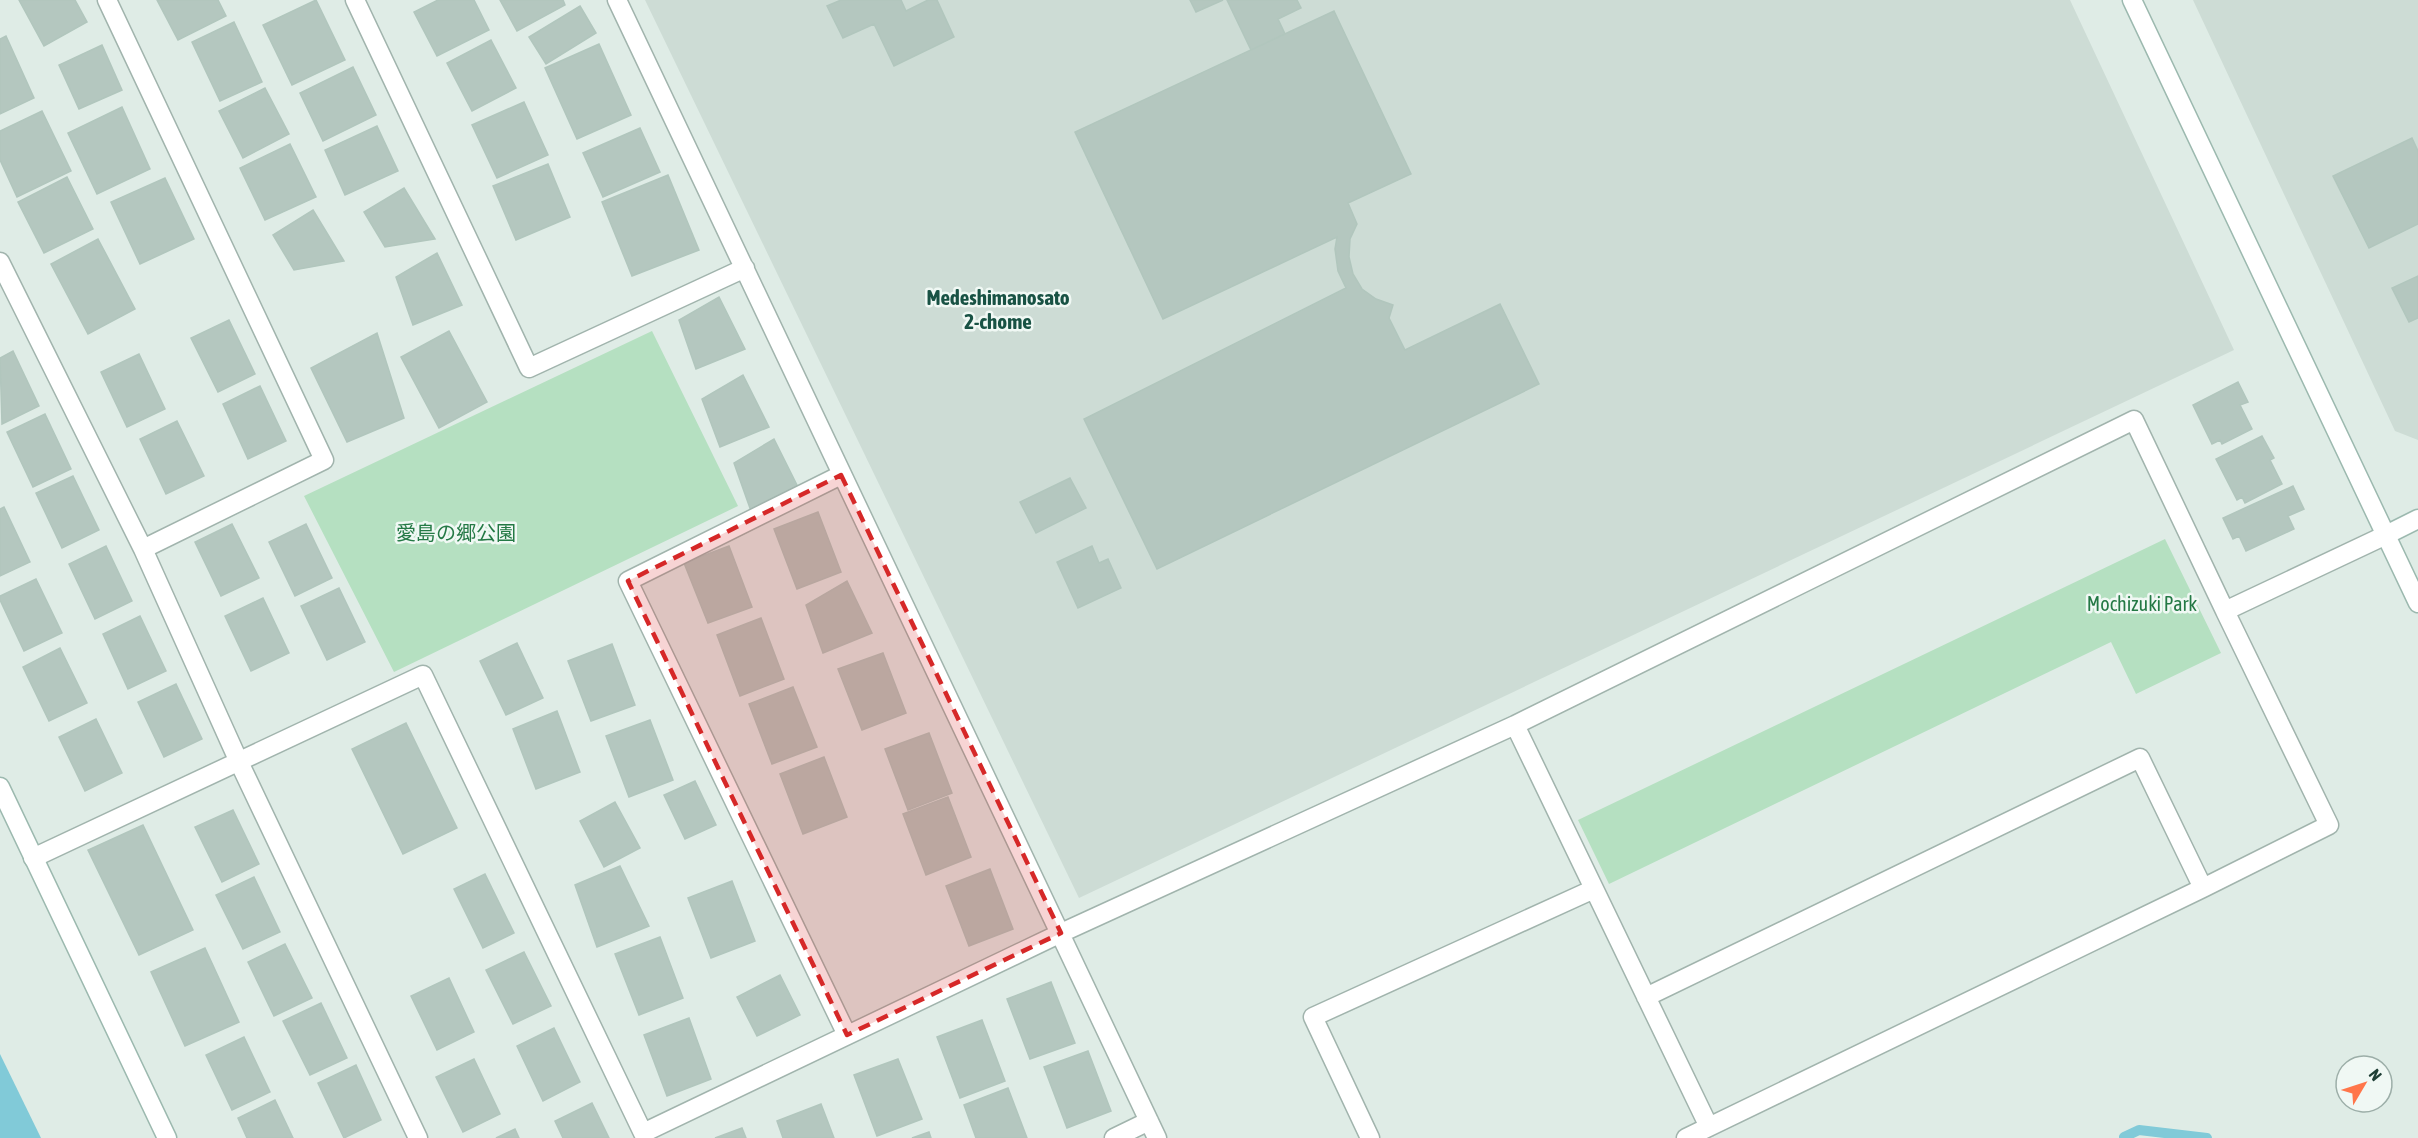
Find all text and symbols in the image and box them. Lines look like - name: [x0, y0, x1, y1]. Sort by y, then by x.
- district label: Medeshimanosato 2-chome: [926, 285, 1070, 333]
- park label: 愛島の郷公園: [396, 521, 516, 544]
- park label: Mochizuki Park: [2087, 592, 2197, 615]
- north arrow: [2334, 1054, 2394, 1114]
- text: N: [2366, 1065, 2386, 1084]

